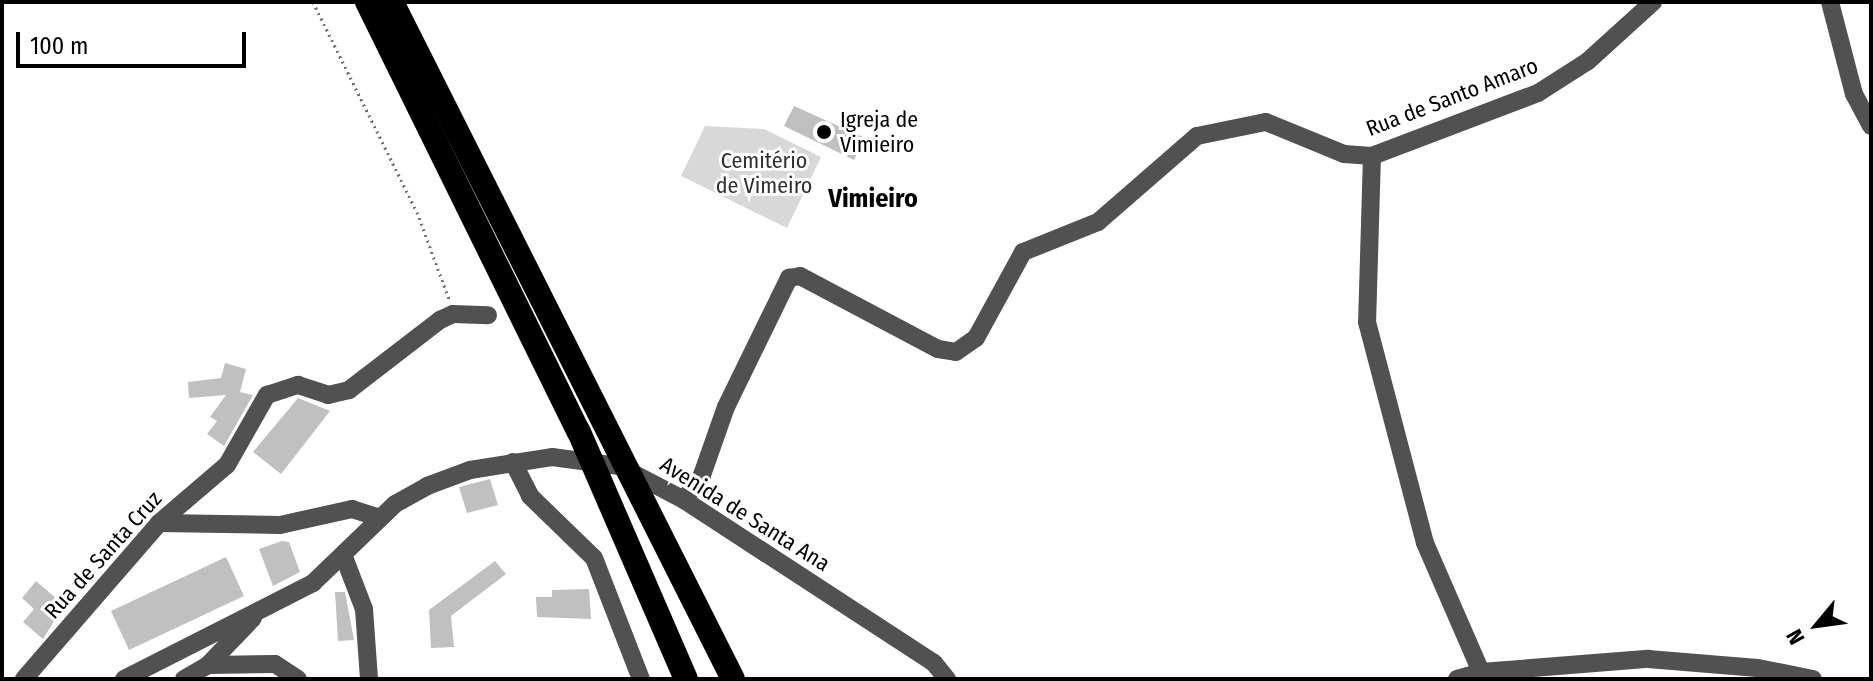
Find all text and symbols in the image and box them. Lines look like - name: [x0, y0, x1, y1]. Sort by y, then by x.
- scale bar: [20, 16, 250, 66]
- text: 100 m: [30, 32, 88, 60]
- street label: Rua de Santo Amaro: [1362, 52, 1542, 142]
- place label: Igreja de Vimieiro: [840, 106, 918, 158]
- marker: Igreja de Vimieiro: [815, 123, 833, 141]
- park label: Cemitério de Vimeiro: [716, 147, 812, 198]
- district label: Vimieiro: [828, 183, 918, 215]
- street label: Avenida de Santa Ana: [655, 451, 835, 577]
- street label: Rua de Santa Cruz: [39, 486, 167, 624]
- north arrow: [1777, 585, 1857, 665]
- text: N: [1781, 625, 1811, 649]

